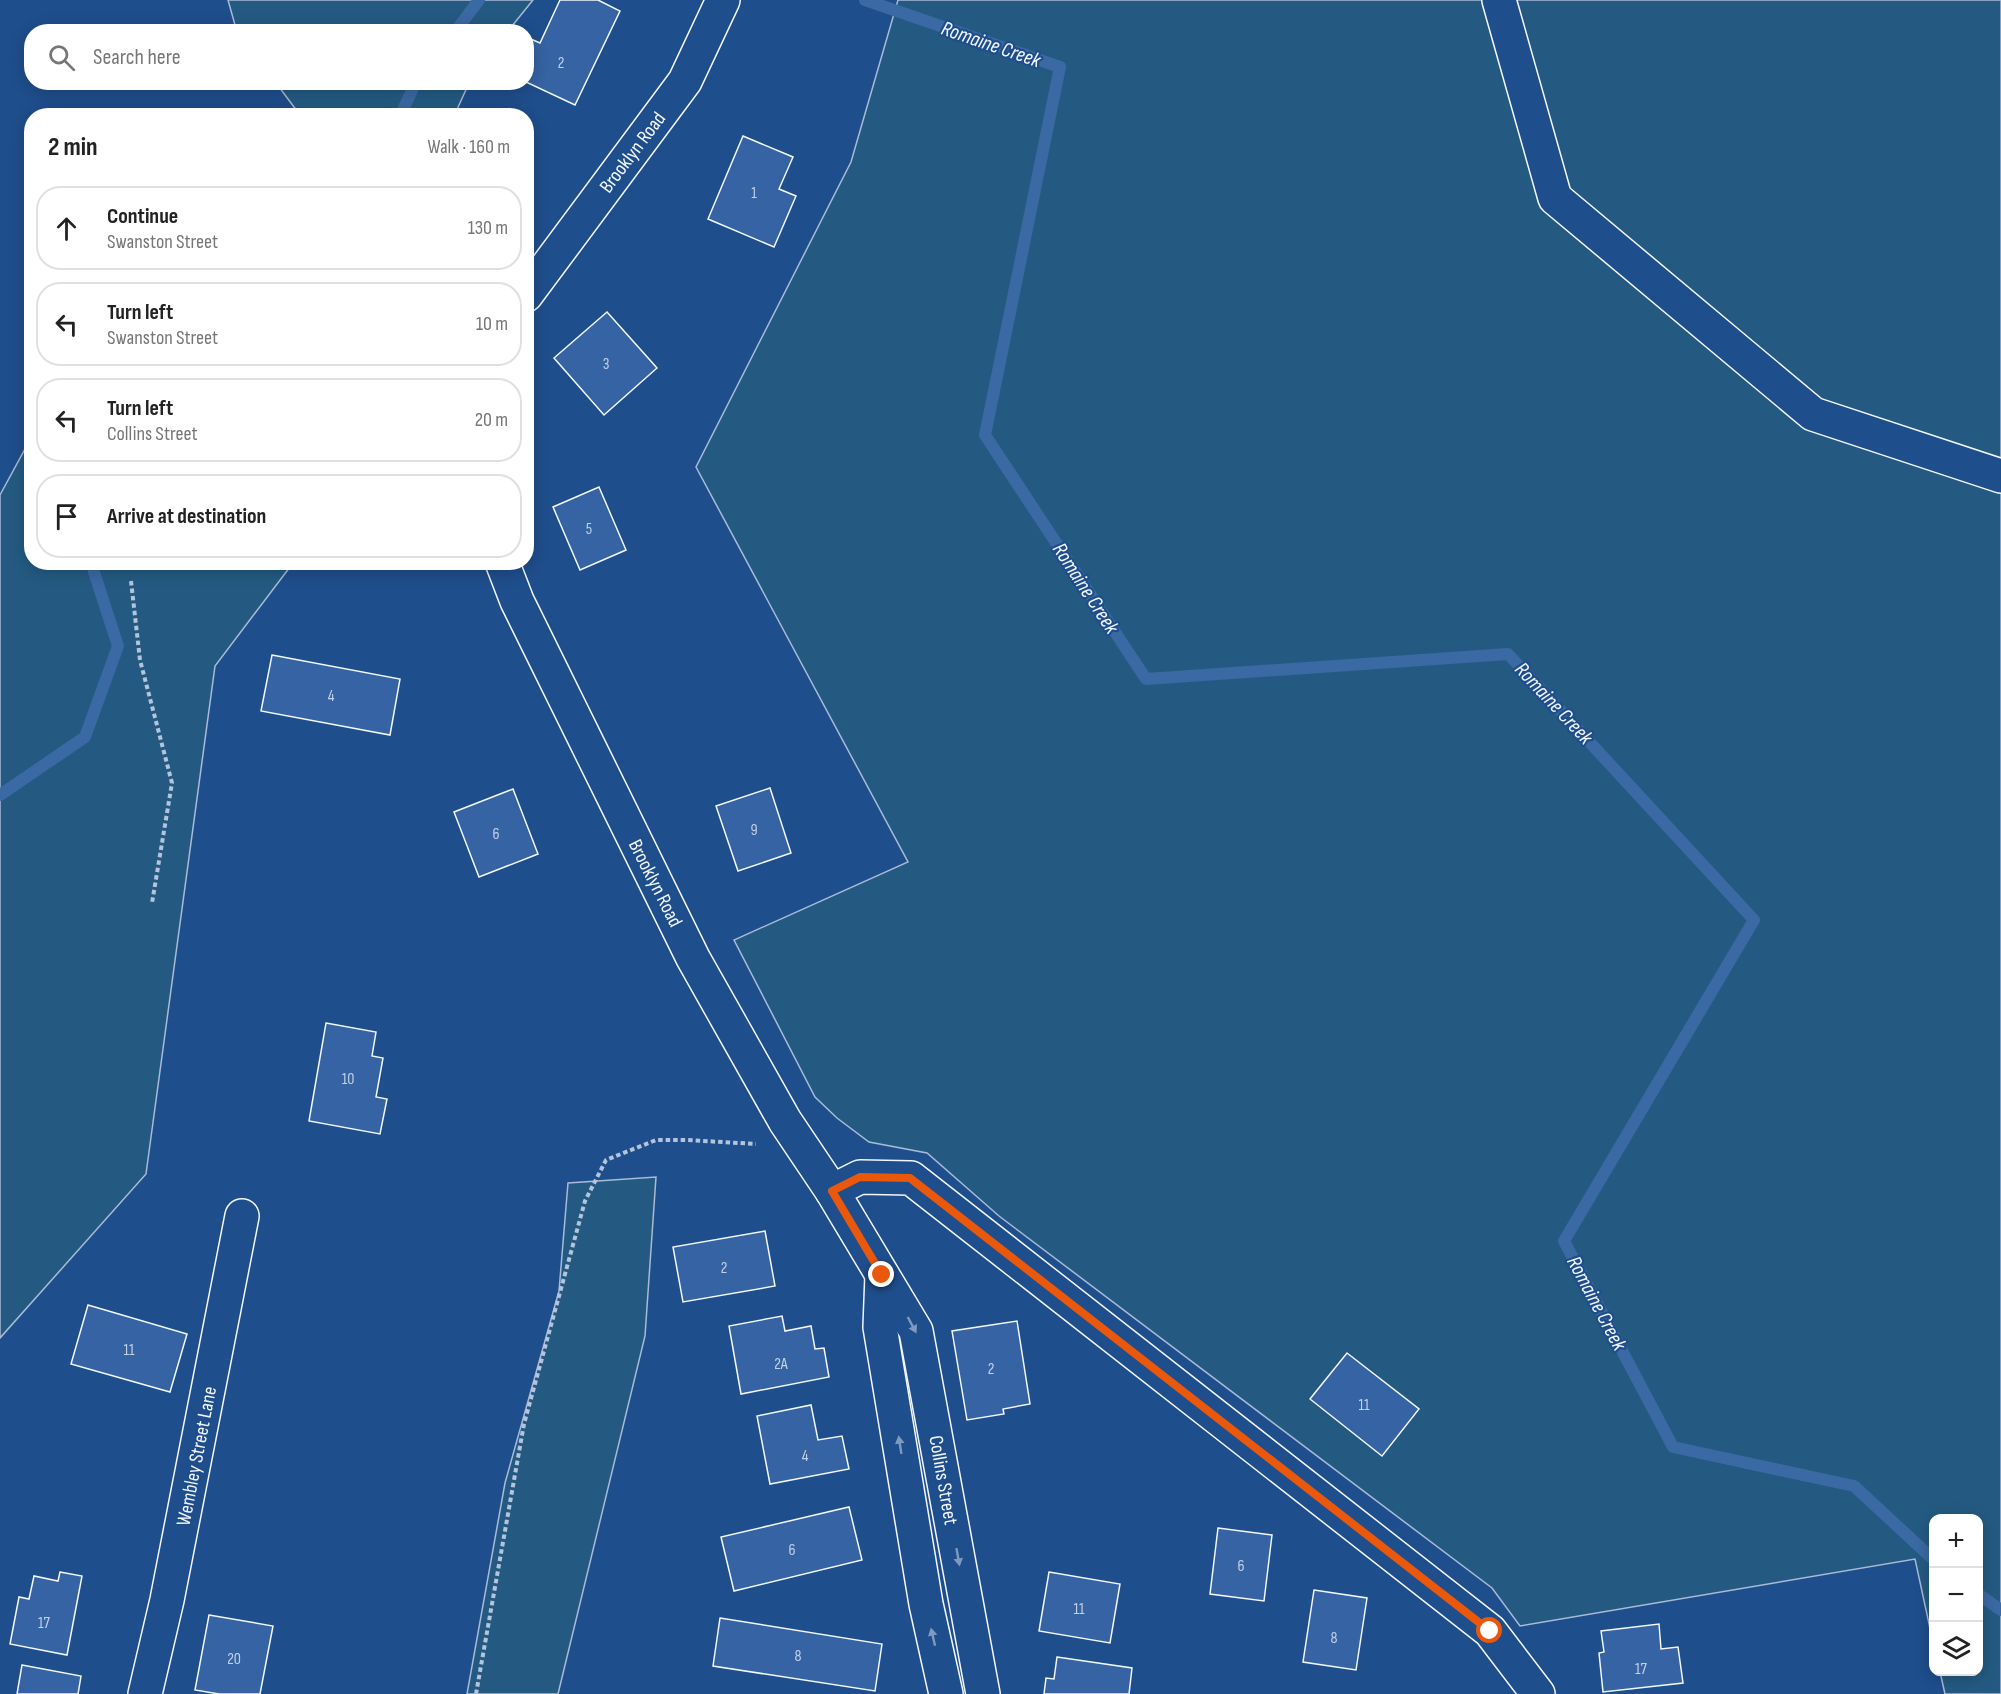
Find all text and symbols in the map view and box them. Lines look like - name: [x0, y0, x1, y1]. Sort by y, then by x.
- water label: Romaine Creek: [938, 16, 1045, 73]
- search box: [24, 24, 534, 90]
- icon: search: [45, 41, 78, 74]
- text: Search here: [93, 44, 180, 71]
- house number: 2: [558, 54, 564, 73]
- street label: Brooklyn Road: [595, 107, 671, 198]
- text: 2 min: [48, 132, 98, 163]
- text: Walk · 160 m: [427, 135, 510, 159]
- house number: 1: [751, 184, 757, 203]
- text: Continue: [107, 203, 178, 230]
- icon: ahead: [50, 212, 83, 245]
- text: 130 m: [468, 216, 508, 240]
- text: Swanston Street: [107, 230, 218, 254]
- text: Turn left: [107, 299, 173, 326]
- icon: left: [50, 308, 83, 341]
- text: 10 m: [476, 312, 508, 336]
- text: Swanston Street: [107, 326, 218, 350]
- house number: 3: [603, 355, 609, 374]
- text: Turn left: [107, 395, 173, 422]
- icon: left: [50, 404, 83, 437]
- text: 20 m: [475, 408, 508, 432]
- text: Collins Street: [107, 422, 198, 446]
- icon: arrive: [50, 500, 83, 533]
- text: Arrive at destination: [107, 503, 266, 530]
- house number: 5: [586, 520, 592, 539]
- water label: Romaine Creek: [1047, 538, 1125, 639]
- water label: Romaine Creek: [1509, 657, 1599, 750]
- house number: 4: [328, 687, 335, 706]
- house number: 9: [750, 821, 758, 840]
- house number: 6: [492, 825, 500, 844]
- street label: Brooklyn Road: [623, 836, 687, 931]
- house number: 10: [342, 1070, 354, 1089]
- water label: Romaine Creek: [1561, 1252, 1632, 1356]
- house number: 2: [721, 1259, 727, 1278]
- route end: [868, 1261, 894, 1287]
- one-way arrow: [907, 1317, 917, 1334]
- house number: 11: [123, 1341, 135, 1360]
- house number: 2A: [774, 1355, 788, 1374]
- house number: 2: [988, 1360, 994, 1379]
- street label: Wembley Street Lane: [172, 1384, 222, 1528]
- house number: 11: [1358, 1396, 1370, 1415]
- street label: Collins Street: [923, 1434, 963, 1527]
- one-way arrow: [895, 1435, 904, 1454]
- house number: 4: [802, 1447, 809, 1466]
- map controls: [1929, 1514, 1983, 1676]
- button: +: [1929, 1514, 1983, 1568]
- house number: 6: [788, 1541, 796, 1560]
- one-way arrow: [954, 1548, 963, 1567]
- house number: 6: [1237, 1557, 1245, 1576]
- button: −: [1929, 1568, 1983, 1622]
- house number: 11: [1073, 1600, 1085, 1619]
- house number: 17: [38, 1614, 51, 1633]
- route start: [1476, 1617, 1502, 1643]
- button: layers: [1929, 1622, 1983, 1676]
- one-way arrow: [928, 1628, 938, 1646]
- house number: 8: [1330, 1629, 1338, 1648]
- house number: 8: [794, 1647, 802, 1666]
- house number: 20: [227, 1650, 241, 1669]
- house number: 17: [1635, 1660, 1648, 1679]

